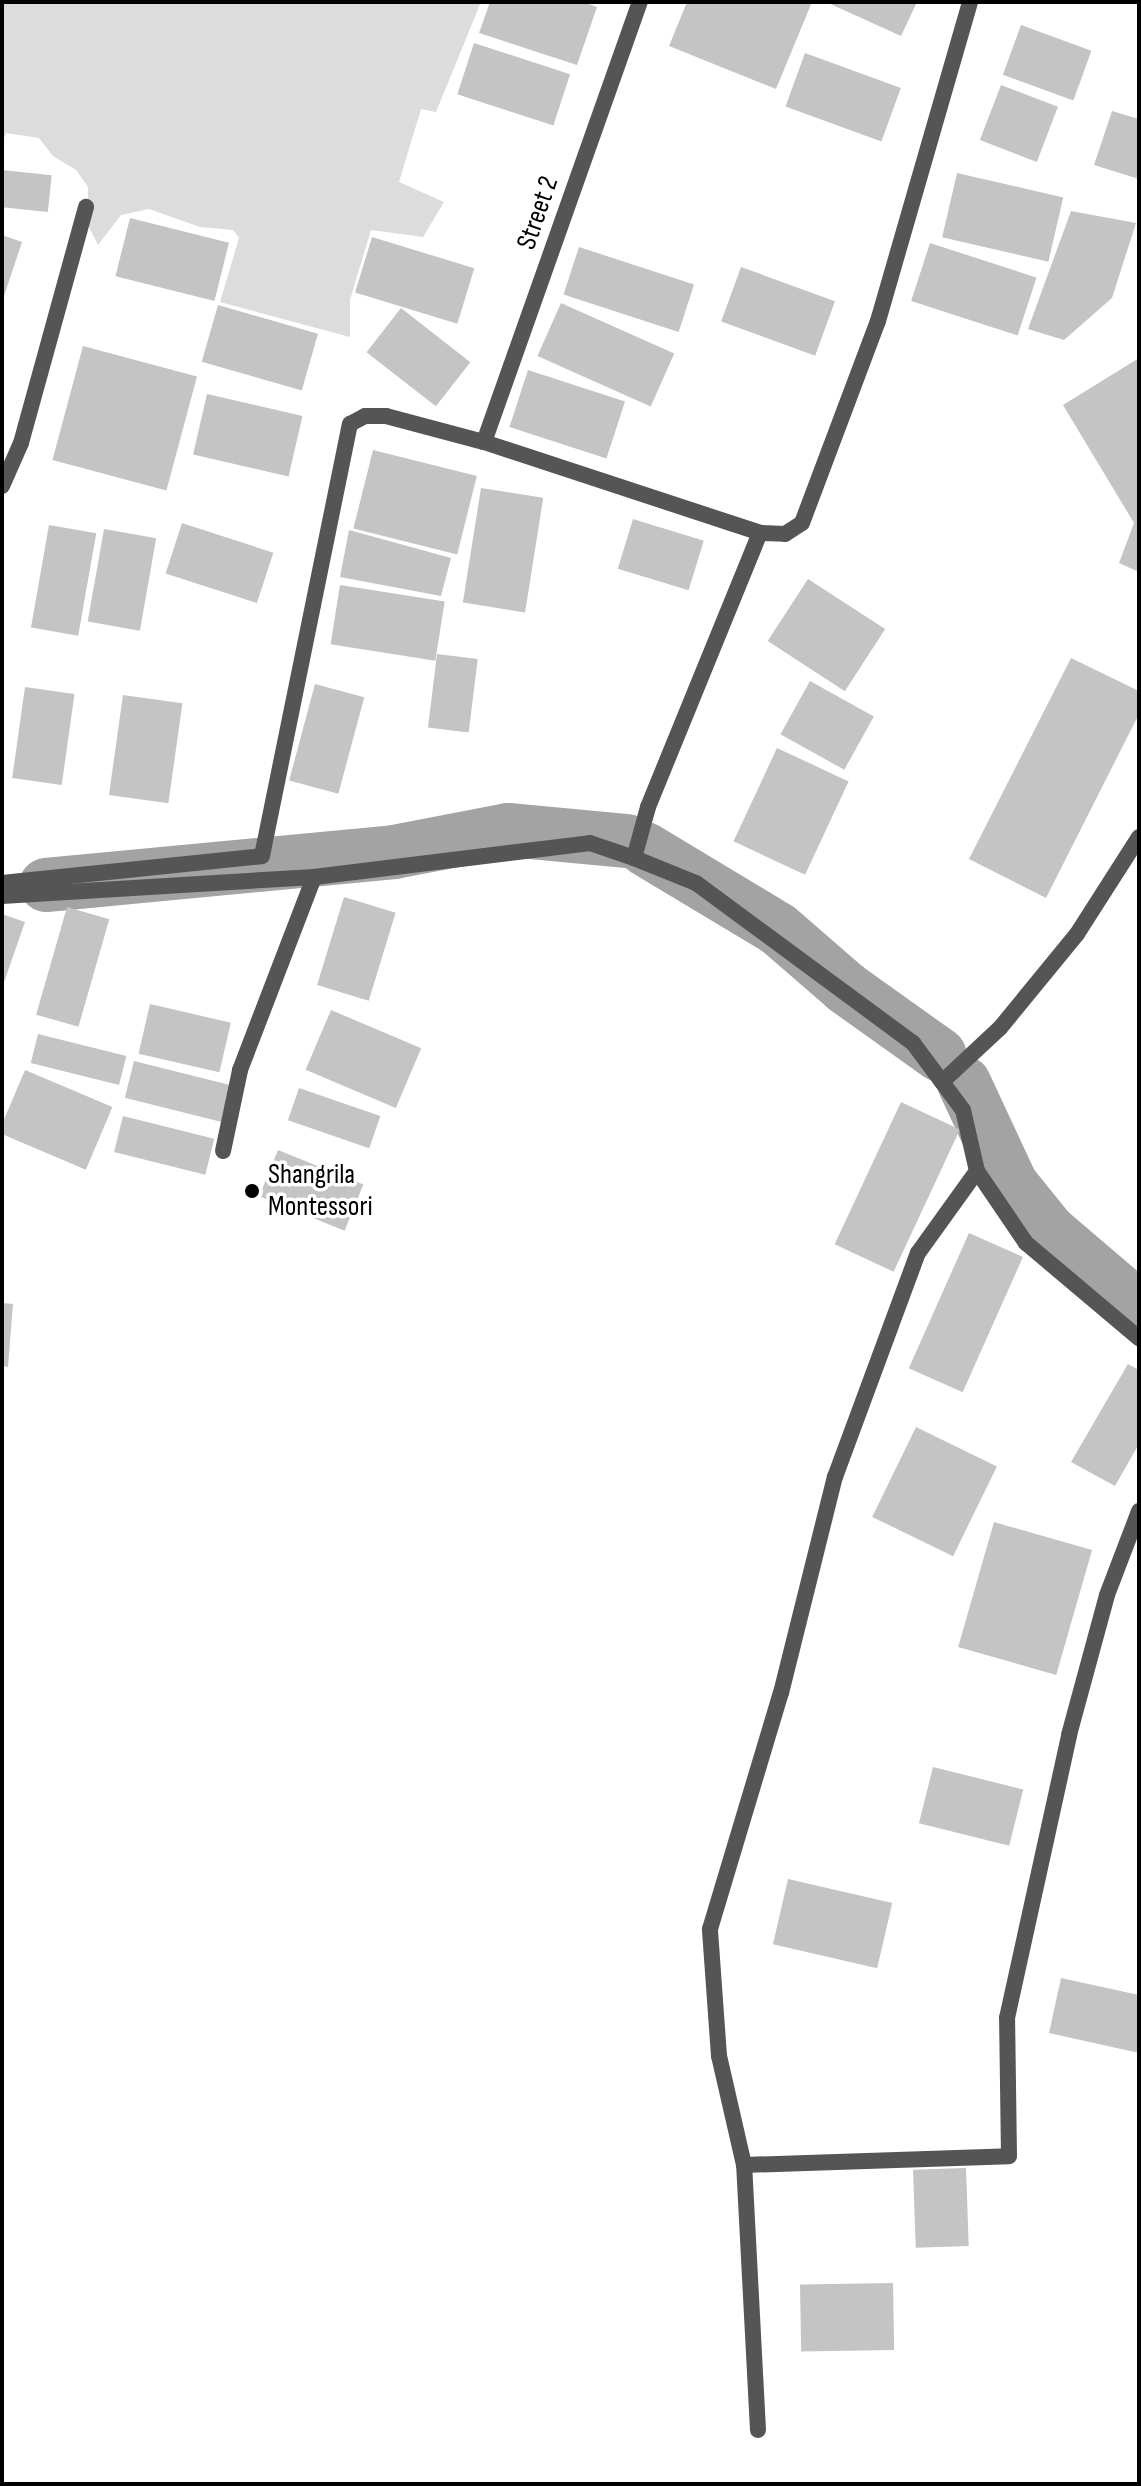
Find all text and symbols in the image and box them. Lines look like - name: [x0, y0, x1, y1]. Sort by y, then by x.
- street label: Street 2: [510, 172, 566, 254]
- place label: Shangrila Montessori: [268, 1158, 373, 1224]
- marker: Shangrila Montessori: [243, 1182, 261, 1200]

